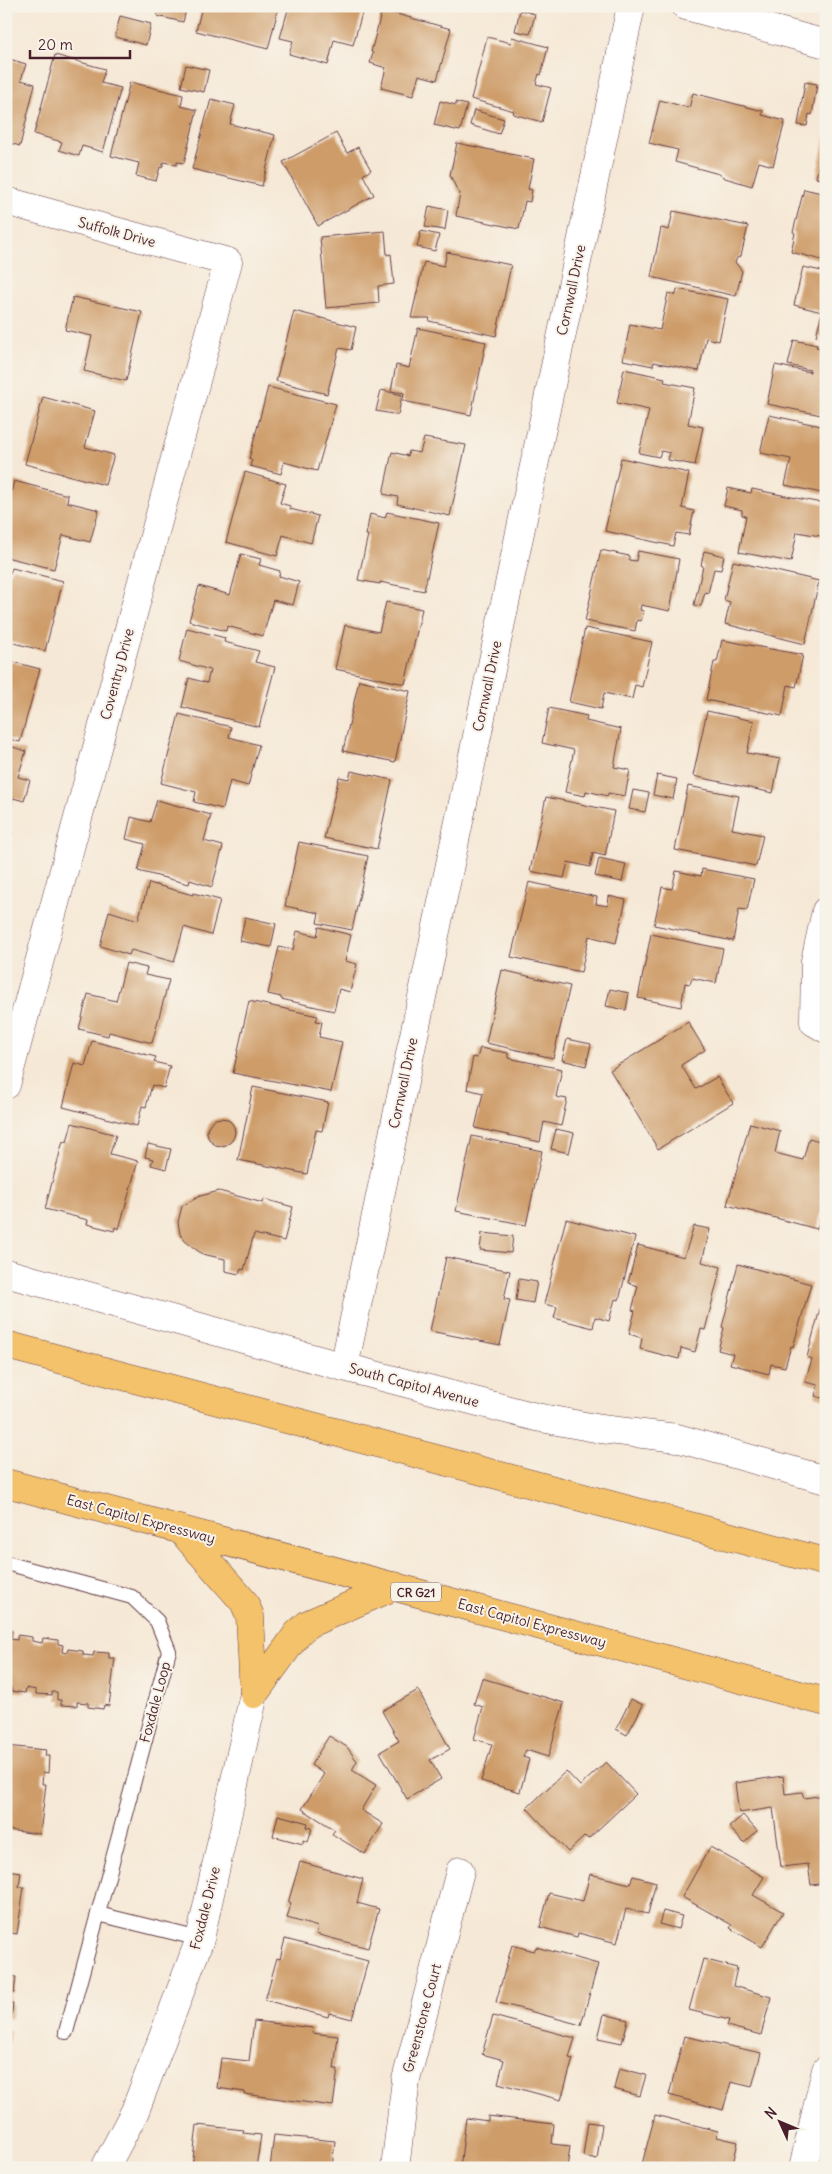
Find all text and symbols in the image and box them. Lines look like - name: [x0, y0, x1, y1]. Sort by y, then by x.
- scale bar: [30, 28, 130, 60]
- text: 20 m: [38, 35, 73, 54]
- street label: Suffolk Drive: [76, 213, 158, 251]
- street label: Cornwall Drive: [553, 243, 589, 337]
- street label: Coventry Drive: [96, 626, 138, 722]
- street label: Cornwall Drive: [469, 639, 505, 733]
- street label: Cornwall Drive: [385, 1036, 421, 1130]
- street label: South Capitol Avenue: [347, 1359, 481, 1411]
- street label: East Capitol Expressway: [65, 1490, 217, 1548]
- road number: CR G21: [391, 1582, 441, 1601]
- street label: East Capitol Expressway: [456, 1594, 608, 1652]
- street label: Foxdale Loop: [136, 1660, 174, 1744]
- street label: Foxdale Drive: [186, 1865, 224, 1951]
- street label: Greenstone Court: [399, 1961, 445, 2074]
- north arrow: [754, 2096, 804, 2146]
- text: N: [761, 2103, 780, 2123]

